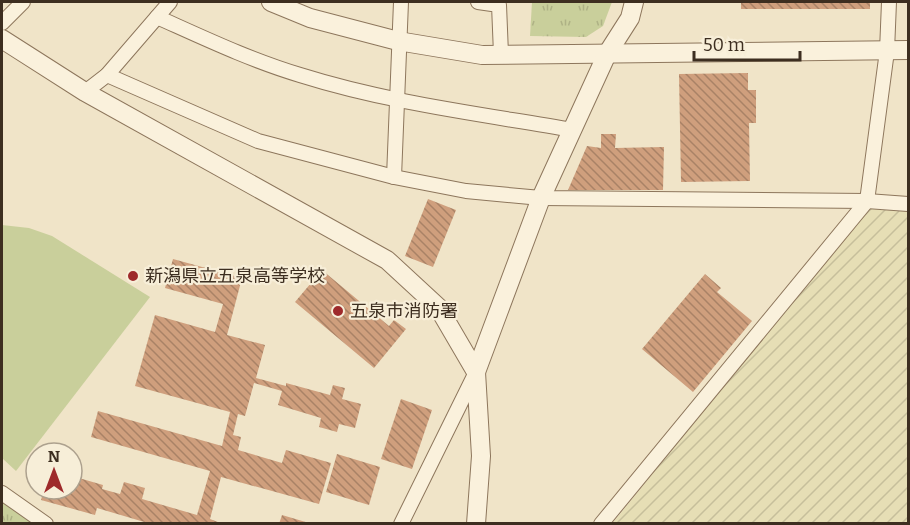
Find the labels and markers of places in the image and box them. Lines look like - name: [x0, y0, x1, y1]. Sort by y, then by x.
- place label: 新潟県立五泉高等学校: [145, 265, 325, 287]
- marker: 新潟県立五泉高等学校: [126, 269, 140, 283]
- place label: 五泉市消防署: [350, 300, 458, 322]
- marker: 五泉市消防署: [331, 304, 345, 318]

